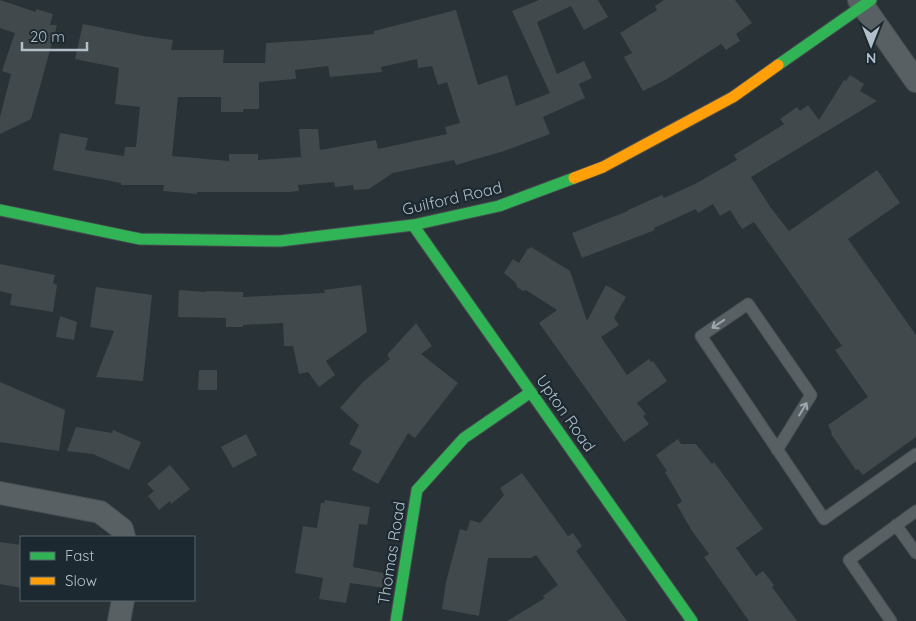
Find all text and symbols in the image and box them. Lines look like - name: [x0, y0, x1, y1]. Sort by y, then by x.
- scale bar: [22, 20, 88, 52]
- north arrow: [846, 20, 896, 70]
- text: 20 m: [30, 27, 65, 46]
- text: N: [866, 49, 876, 67]
- street label: Guilford Road: [400, 177, 504, 219]
- one-way arrow: [712, 319, 726, 329]
- street label: Upton Road: [532, 371, 600, 455]
- one-way arrow: [798, 402, 808, 416]
- street label: Thomas Road: [373, 500, 409, 606]
- legend: [20, 536, 195, 601]
- text: Fast: [65, 546, 94, 565]
- text: Slow: [65, 571, 97, 590]

